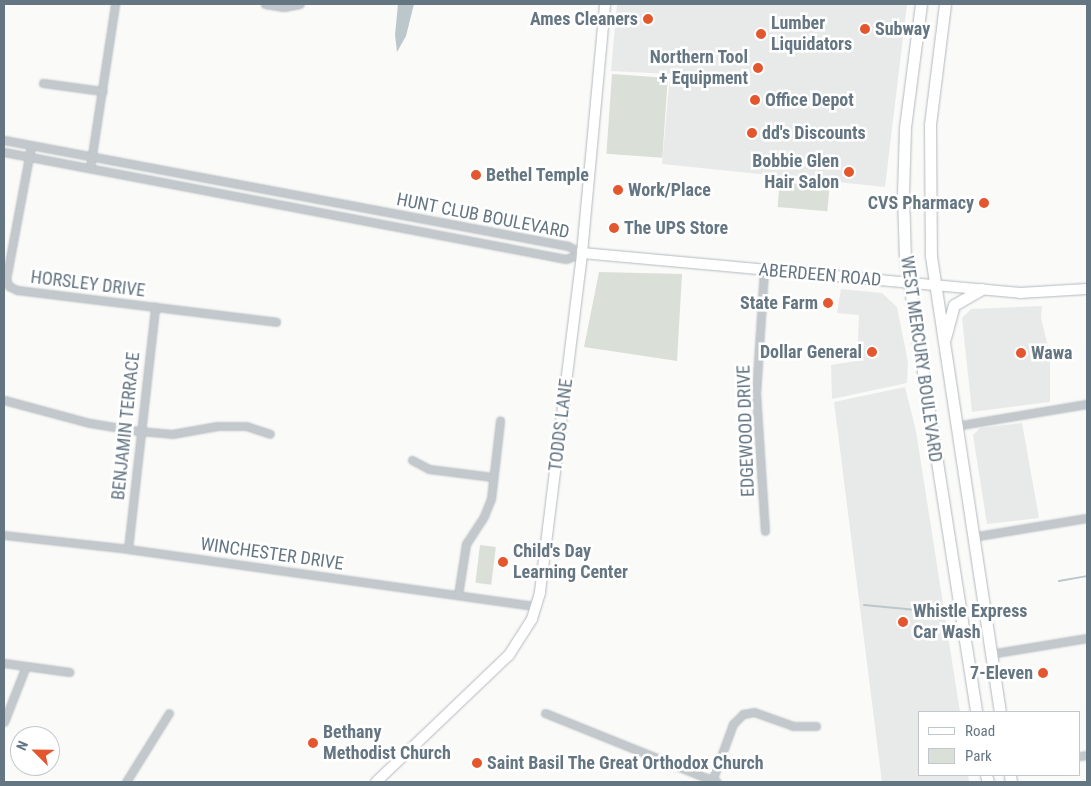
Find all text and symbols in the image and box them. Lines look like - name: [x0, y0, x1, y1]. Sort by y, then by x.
- place label: Ames Cleaners: [530, 8, 638, 30]
- marker: Ames Cleaners: [642, 13, 654, 25]
- place label: Lumber Liquidators: [771, 13, 852, 56]
- place label: Subway: [875, 18, 930, 40]
- marker: Subway: [859, 23, 871, 35]
- marker: Lumber Liquidators: [755, 28, 767, 40]
- place label: Northern Tool + Equipment: [649, 47, 748, 90]
- marker: Northern Tool + Equipment: [752, 62, 764, 74]
- place label: Office Depot: [765, 89, 854, 111]
- marker: Office Depot: [749, 94, 761, 106]
- place label: dd's Discounts: [762, 122, 866, 144]
- marker: dd's Discounts: [746, 127, 758, 139]
- place label: Bobbie Glen Hair Salon: [752, 151, 839, 193]
- place label: Bethel Temple: [486, 164, 589, 186]
- marker: Bobbie Glen Hair Salon: [843, 166, 855, 178]
- marker: Bethel Temple: [470, 169, 482, 181]
- place label: Work/Place: [628, 179, 711, 201]
- marker: Work/Place: [612, 184, 624, 196]
- street label: HUNT CLUB BOULEVARD: [395, 189, 571, 243]
- place label: CVS Pharmacy: [868, 192, 974, 214]
- marker: CVS Pharmacy: [978, 197, 990, 209]
- place label: The UPS Store: [624, 217, 728, 239]
- marker: The UPS Store: [608, 222, 620, 234]
- street label: WEST MERCURY BOULEVARD: [896, 254, 946, 464]
- street label: ABERDEEN ROAD: [758, 259, 882, 291]
- street label: HORSLEY DRIVE: [29, 266, 147, 302]
- place label: State Farm: [740, 292, 818, 314]
- marker: State Farm: [822, 297, 834, 309]
- place label: Dollar General: [760, 341, 862, 363]
- place label: Wawa: [1031, 342, 1073, 364]
- marker: Dollar General: [866, 346, 878, 358]
- marker: Wawa: [1015, 347, 1027, 359]
- street label: BENJAMIN TERRACE: [107, 351, 145, 501]
- street label: EDGEWOOD DRIVE: [733, 365, 759, 497]
- street label: TODDS LANE: [545, 377, 577, 473]
- street label: WINCHESTER DRIVE: [199, 533, 345, 575]
- place label: Child's Day Learning Center: [513, 541, 628, 584]
- marker: Child's Day Learning Center: [497, 556, 509, 568]
- place label: Whistle Express Car Wash: [913, 601, 1028, 644]
- marker: Whistle Express Car Wash: [897, 616, 909, 628]
- place label: 7-Eleven: [970, 662, 1033, 684]
- marker: 7-Eleven: [1037, 667, 1049, 679]
- legend: [918, 711, 1081, 776]
- place label: Bethany Methodist Church: [323, 722, 451, 764]
- text: Road: [965, 722, 995, 740]
- north arrow: [10, 726, 60, 776]
- marker: Bethany Methodist Church: [307, 737, 319, 749]
- text: N: [13, 738, 31, 753]
- text: Park: [965, 747, 992, 765]
- place label: Saint Basil The Great Orthodox Church: [487, 752, 764, 774]
- marker: Saint Basil The Great Orthodox Church: [471, 757, 483, 769]

